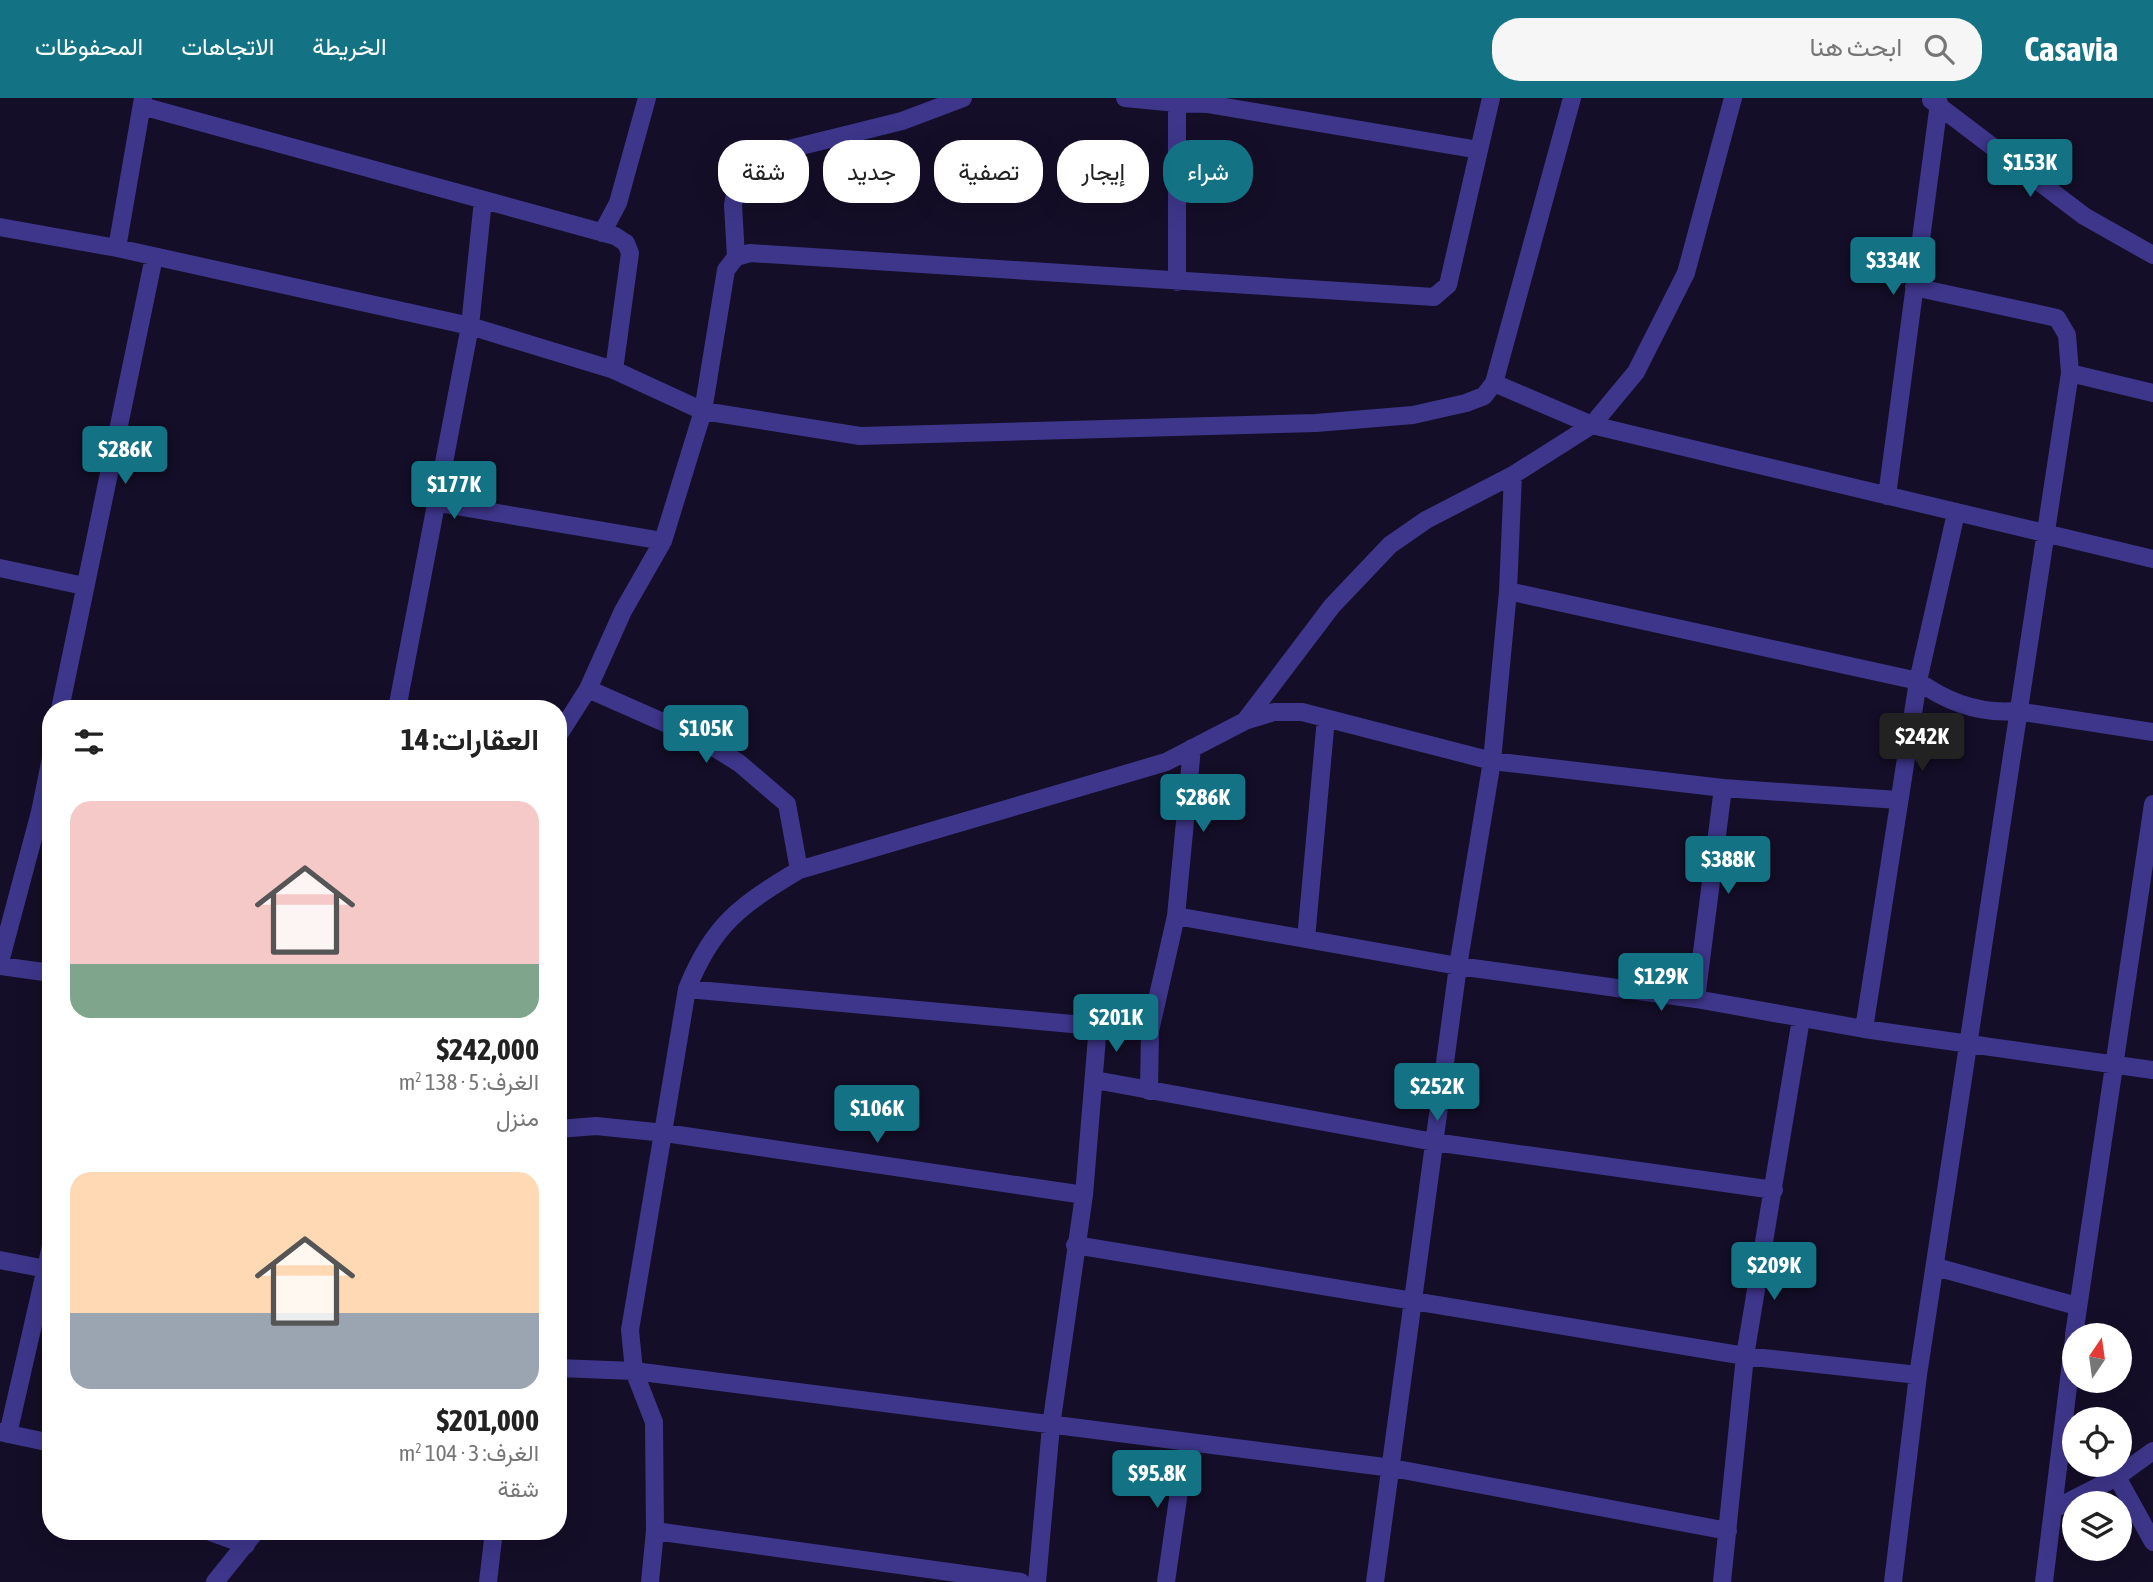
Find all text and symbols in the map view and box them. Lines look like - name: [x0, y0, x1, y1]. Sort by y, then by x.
- search box: [1492, 18, 1982, 81]
- icon: search: [1920, 30, 1958, 68]
- text: Casavia: [2024, 30, 2118, 68]
- text: ابحث هنا: [1809, 32, 1902, 62]
- text: المحفوظات: [35, 33, 143, 60]
- text: الاتجاهات: [181, 33, 274, 60]
- text: الخريطة: [312, 33, 387, 60]
- chip: شقة: [718, 140, 809, 203]
- chip: جديد: [823, 140, 920, 203]
- chip: تصفية: [934, 140, 1043, 203]
- chip: إيجار: [1057, 140, 1149, 203]
- chip: شراء: [1163, 140, 1253, 203]
- pin: $153K: [1981, 140, 2079, 199]
- text: $153K: [2003, 149, 2057, 175]
- pin: $334K: [1844, 238, 1942, 297]
- text: $334K: [1866, 247, 1920, 273]
- pin: $286K: [76, 426, 174, 486]
- text: $286K: [98, 436, 152, 462]
- pin: $177K: [405, 462, 503, 521]
- text: $177K: [427, 471, 481, 497]
- pin: $105K: [657, 706, 755, 765]
- pin: $242K: [1873, 714, 1971, 773]
- text: $105K: [679, 715, 733, 741]
- text: العقارات: 14: [401, 722, 539, 756]
- icon: filters: [70, 723, 108, 761]
- text: $242K: [1895, 723, 1949, 749]
- pin: $286K: [1154, 774, 1252, 834]
- text: $286K: [1176, 784, 1230, 810]
- pin: $388K: [1679, 836, 1777, 896]
- text: $388K: [1701, 846, 1755, 872]
- icon: home: [242, 847, 368, 973]
- pin: $129K: [1612, 954, 1710, 1013]
- text: $129K: [1634, 963, 1688, 989]
- pin: $201K: [1067, 995, 1165, 1054]
- text: $201K: [1089, 1004, 1143, 1030]
- text: $242,000: [436, 1032, 539, 1066]
- pin: $252K: [1388, 1063, 1486, 1123]
- text: الغرف: 5 · 138 m²: [399, 1069, 539, 1095]
- text: $252K: [1410, 1073, 1464, 1099]
- pin: $106K: [828, 1086, 926, 1145]
- text: $106K: [850, 1095, 904, 1121]
- text: منزل: [496, 1105, 539, 1131]
- icon: home: [242, 1218, 368, 1344]
- pin: $209K: [1725, 1242, 1823, 1302]
- text: $209K: [1747, 1252, 1801, 1278]
- north arrow: [2062, 1323, 2132, 1393]
- map controls: [2062, 1323, 2132, 1561]
- text: $201,000: [436, 1403, 539, 1437]
- button: locate: [2062, 1407, 2132, 1477]
- text: الغرف: 3 · 104 m²: [399, 1440, 539, 1466]
- pin: $95.8K: [1100, 1450, 1214, 1510]
- text: $95.8K: [1128, 1460, 1186, 1486]
- text: شقة: [497, 1476, 539, 1502]
- button: layers: [2062, 1491, 2132, 1561]

